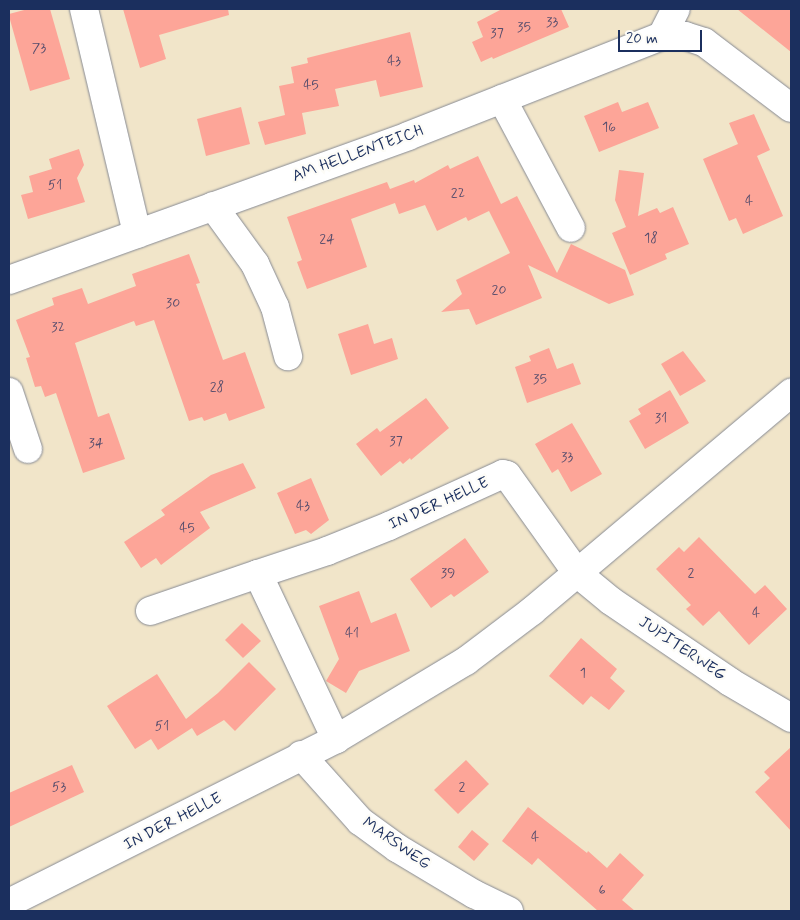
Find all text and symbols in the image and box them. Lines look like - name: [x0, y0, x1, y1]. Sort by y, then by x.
- house number: 33: [546, 14, 558, 30]
- house number: 35: [517, 19, 531, 35]
- scale bar: [620, 20, 704, 52]
- house number: 37: [490, 25, 504, 41]
- text: 20 m: [626, 29, 658, 49]
- house number: 73: [32, 40, 46, 56]
- house number: 43: [387, 53, 401, 69]
- house number: 45: [303, 77, 319, 93]
- house number: 16: [602, 119, 616, 135]
- street label: AM HELLENTEICH: [290, 121, 426, 187]
- house number: 51: [48, 177, 62, 193]
- house number: 22: [451, 185, 465, 201]
- house number: 4: [745, 193, 753, 209]
- house number: 18: [644, 230, 658, 246]
- house number: 24: [319, 231, 335, 247]
- house number: 20: [492, 282, 506, 298]
- house number: 30: [166, 295, 180, 311]
- house number: 32: [51, 319, 65, 335]
- house number: 35: [533, 371, 547, 387]
- house number: 28: [210, 379, 224, 395]
- house number: 31: [655, 410, 667, 426]
- house number: 37: [389, 433, 403, 449]
- house number: 34: [89, 435, 103, 451]
- house number: 33: [561, 449, 573, 465]
- street label: IN DER HELLE: [387, 474, 491, 534]
- house number: 43: [296, 498, 310, 514]
- house number: 45: [179, 520, 195, 536]
- house number: 39: [441, 565, 455, 581]
- house number: 2: [688, 565, 694, 581]
- house number: 4: [752, 605, 760, 621]
- street label: JUPITERWEG: [635, 613, 729, 685]
- house number: 41: [345, 625, 359, 641]
- house number: 1: [580, 665, 586, 681]
- house number: 51: [155, 718, 169, 734]
- house number: 53: [52, 779, 66, 795]
- house number: 2: [459, 779, 465, 795]
- street label: IN DER HELLE: [121, 789, 225, 855]
- street label: MARSWEG: [358, 814, 434, 874]
- house number: 4: [531, 829, 539, 845]
- house number: 6: [598, 882, 606, 898]

